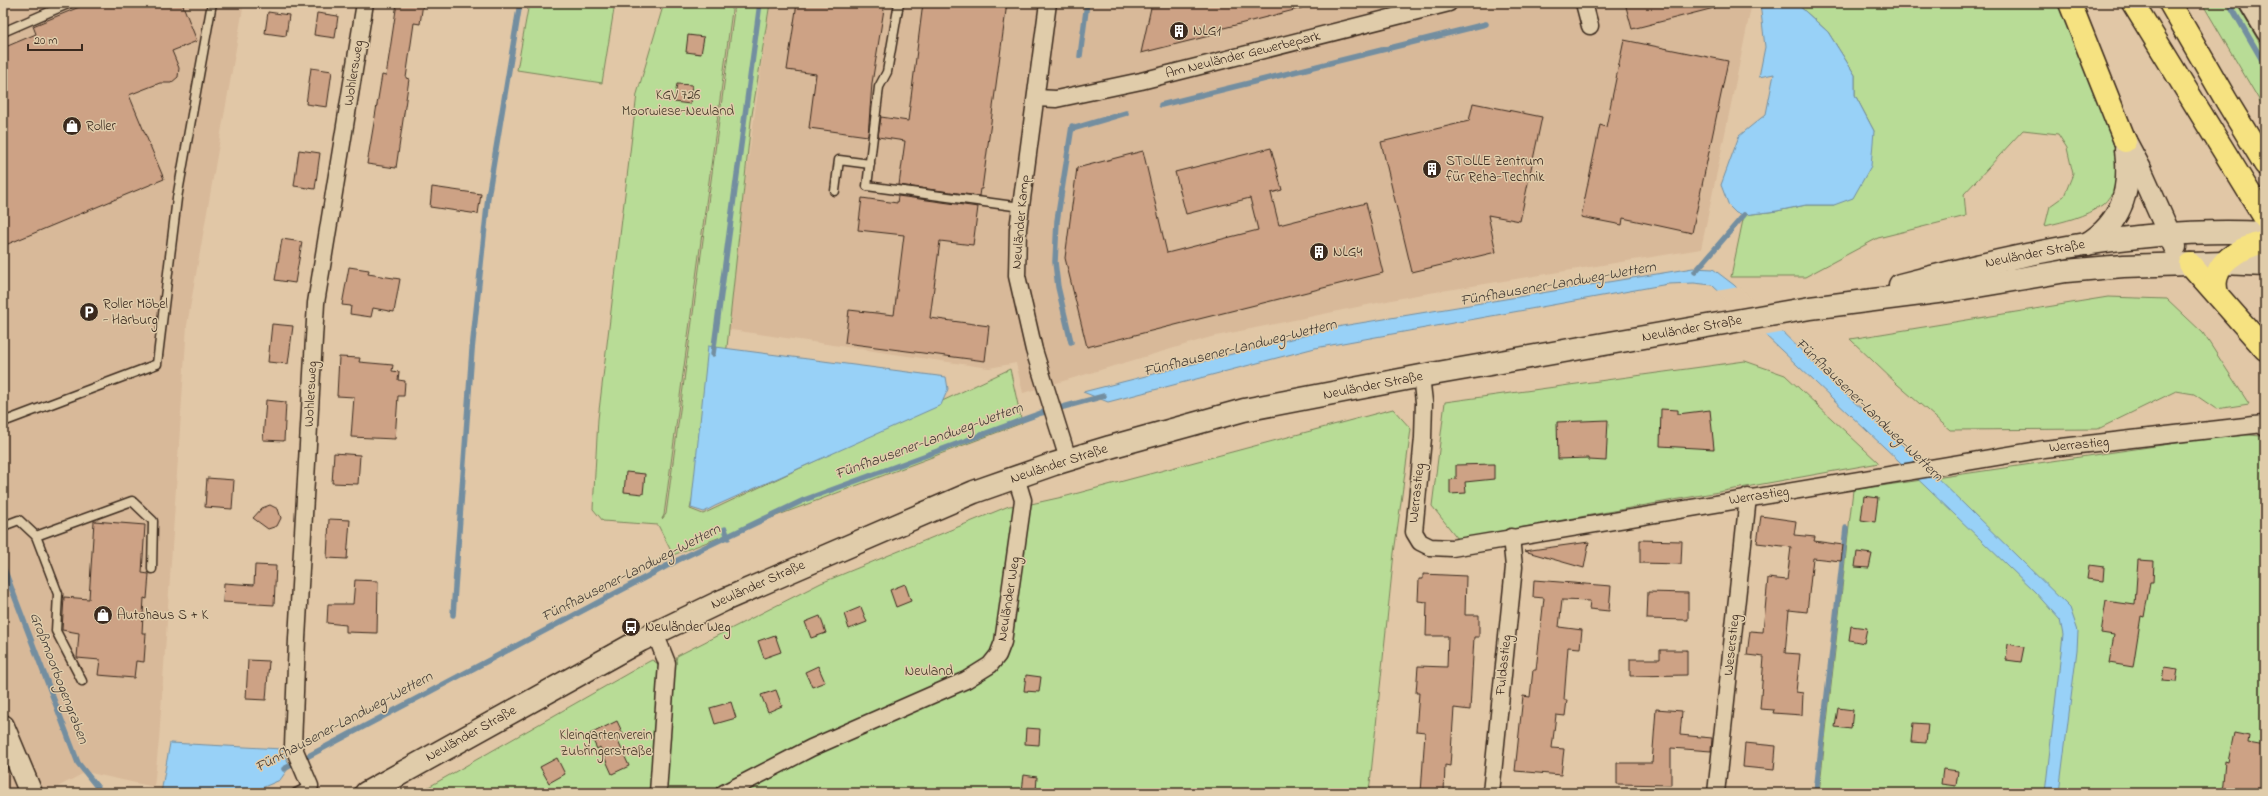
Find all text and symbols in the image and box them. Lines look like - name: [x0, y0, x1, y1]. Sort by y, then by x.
- building icon: NLG1: [1168, 20, 1190, 42]
- place label: NLG1: [1193, 21, 1221, 42]
- street label: Am Neuländer Gewerbepark: [1163, 25, 1324, 84]
- scale bar: [28, 26, 82, 52]
- text: 20 m: [34, 32, 57, 50]
- street label: Wohlersweg: [338, 39, 371, 108]
- park label: KGV 726 Moorwiese-Neuland: [622, 85, 734, 122]
- shop icon: Roller: [61, 115, 83, 137]
- place label: Roller: [86, 116, 117, 137]
- place label: STOLLE Zentrum für Reha-Technik: [1446, 151, 1545, 188]
- building icon: STOLLE Zentrum für Reha-Technik: [1421, 158, 1443, 180]
- street label: Neuländer Kamp: [1006, 173, 1036, 270]
- street label: Neuländer Straße: [1983, 234, 2087, 274]
- building icon: NLG4: [1308, 241, 1330, 263]
- place label: NLG4: [1333, 242, 1362, 263]
- water label: Fünfhausener-Landweg-Wettern: [1459, 256, 1658, 313]
- place label: Roller Möbel - Harburg: [103, 294, 168, 332]
- parking icon: Roller Möbel - Harburg: [78, 301, 100, 323]
- street label: Neuländer Straße: [1640, 310, 1744, 348]
- water label: Fünfhausener-Landweg-Wettern: [1141, 313, 1340, 384]
- water label: Fünfhausener-Landweg-Wettern: [1789, 333, 1948, 488]
- street label: Wohlersweg: [299, 360, 324, 428]
- street label: Neuländer Straße: [1321, 366, 1425, 406]
- water label: Fünfhausener-Landweg-Wettern: [832, 397, 1027, 486]
- street label: Werrastieg: [2048, 431, 2110, 460]
- street label: Neuländer Straße: [1008, 438, 1111, 490]
- street label: Werrastieg: [1403, 462, 1432, 524]
- street label: Werrastieg: [1728, 481, 1791, 512]
- water label: Fünfhausener-Landweg-Wettern: [538, 518, 725, 629]
- street label: Neuländer Straße: [708, 555, 809, 615]
- street label: Neuländer Weg: [992, 555, 1027, 643]
- shop icon: Autohaus S + K: [92, 604, 114, 626]
- place label: Autohaus S + K: [117, 605, 208, 626]
- water label: Großmoorbogengraben: [23, 609, 94, 748]
- street label: Weserstieg: [1718, 613, 1747, 677]
- bus stop icon: Neuländer Weg: [620, 616, 642, 638]
- place label: Neuländer Weg: [645, 617, 730, 639]
- street label: Fuldastieg: [1490, 634, 1519, 697]
- park label: Neuland: [905, 661, 953, 682]
- water label: Fünfhausener-Landweg-Wettern: [251, 665, 438, 779]
- street label: Neuländer Straße: [422, 700, 521, 768]
- park label: Kleingartenverein Zubringerstraße: [559, 725, 653, 763]

